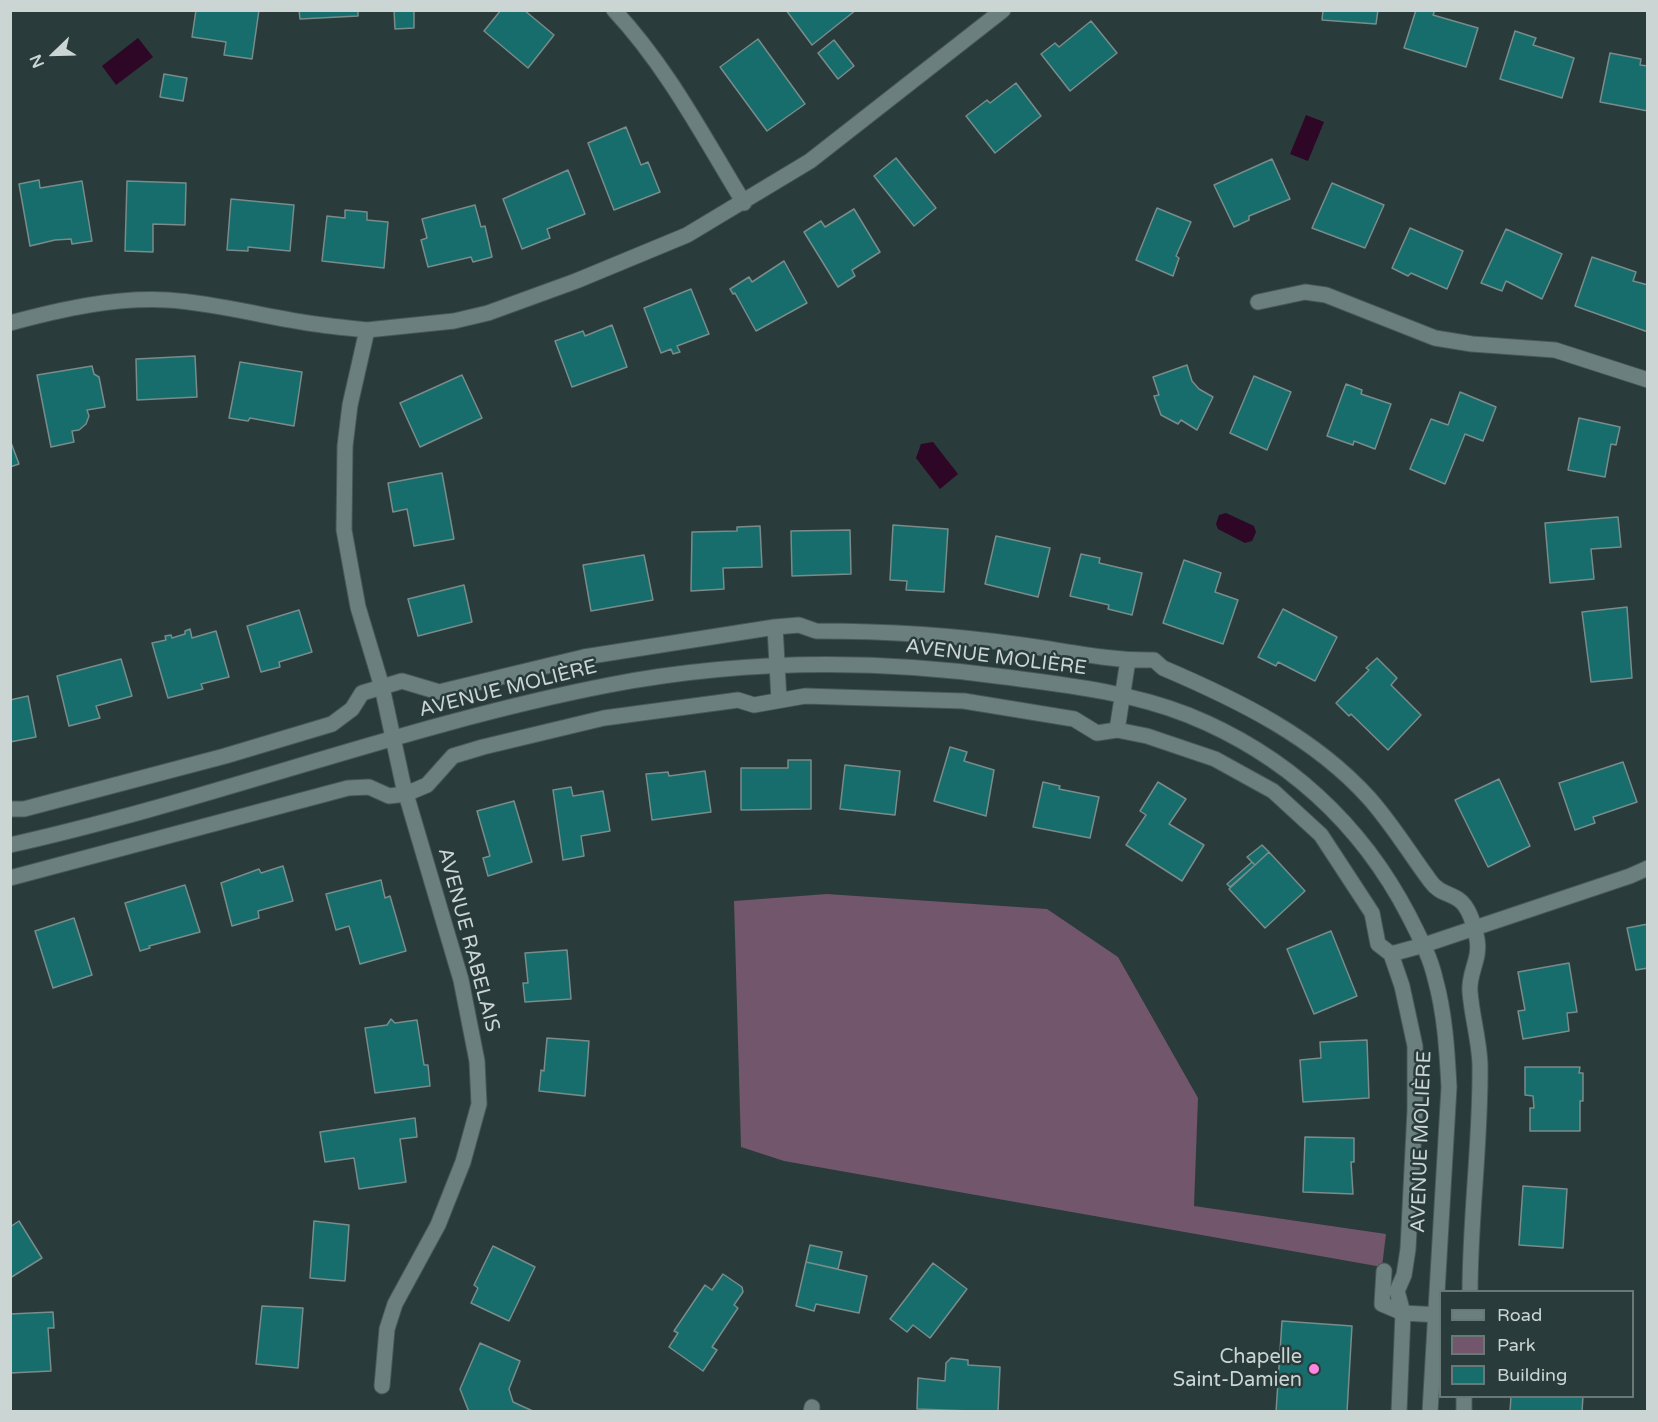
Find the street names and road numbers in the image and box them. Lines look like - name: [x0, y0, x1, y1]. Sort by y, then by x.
- street label: AVENUE MOLIÈRE: [904, 635, 1088, 681]
- street label: AVENUE MOLIÈRE: [417, 655, 599, 723]
- street label: AVENUE RABELAIS: [432, 845, 504, 1035]
- street label: AVENUE MOLIÈRE: [1407, 1050, 1437, 1234]

